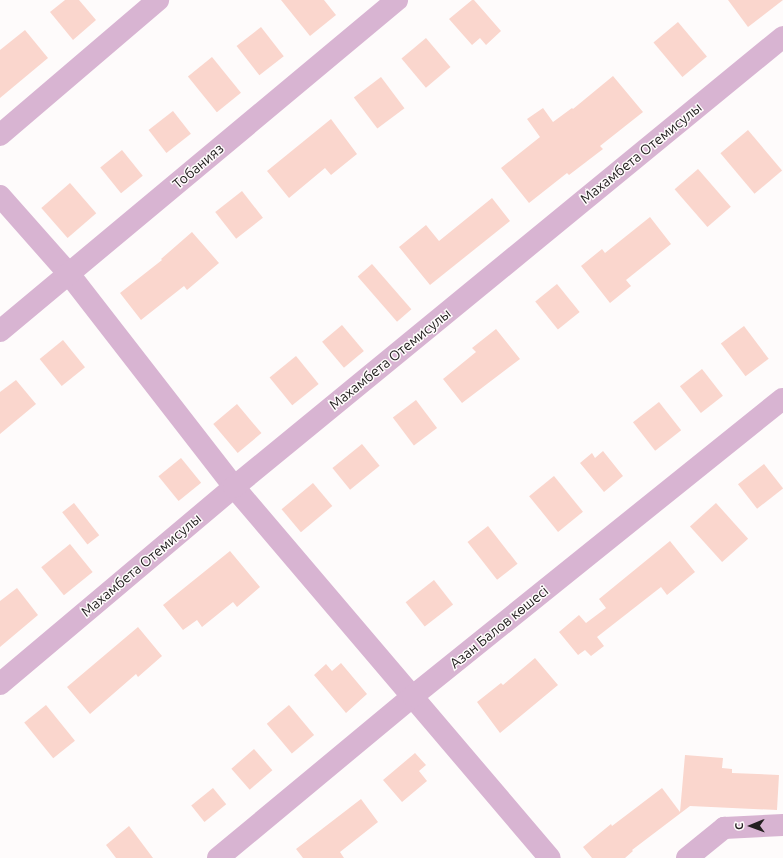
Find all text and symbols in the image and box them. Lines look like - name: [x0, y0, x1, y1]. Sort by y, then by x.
- street label: Махамбета Отемисулы: [577, 99, 705, 207]
- street label: Тобанияз: [169, 140, 227, 192]
- street label: Махамбета Отемисулы: [326, 305, 454, 413]
- street label: Махамбета Отемисулы: [78, 510, 204, 620]
- street label: Азан Балов көшесі: [446, 582, 552, 672]
- north arrow: [731, 806, 771, 846]
- text: С: [733, 823, 745, 830]

